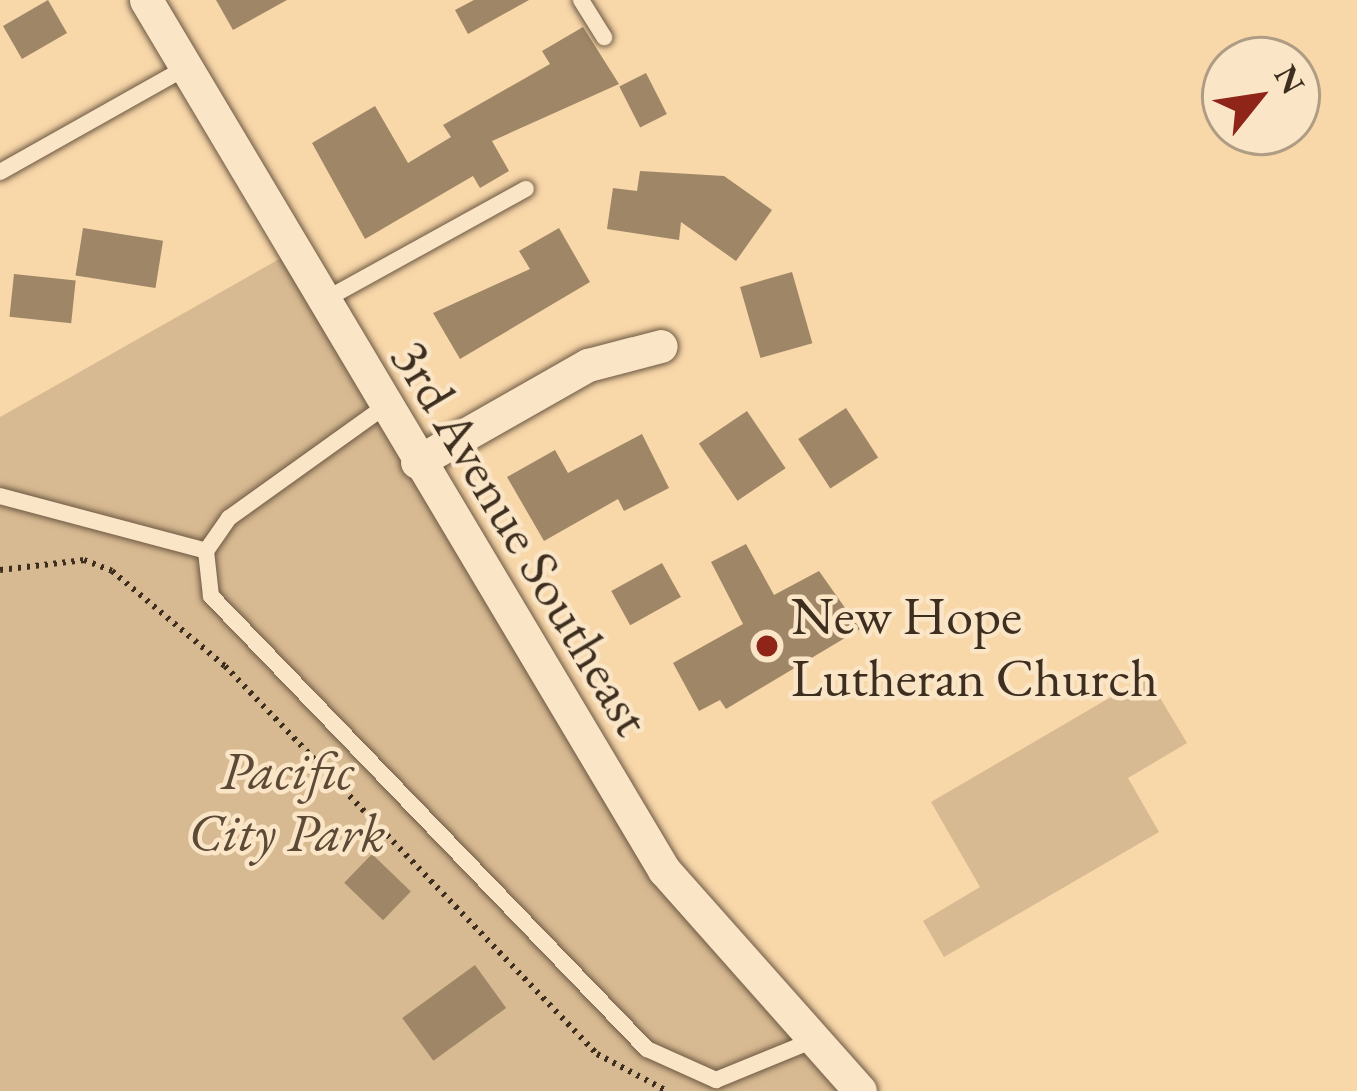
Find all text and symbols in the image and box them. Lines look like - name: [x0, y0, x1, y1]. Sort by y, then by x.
- north arrow: [1201, 36, 1321, 156]
- text: N: [1265, 57, 1315, 102]
- street label: 3rd Avenue Southeast: [378, 327, 666, 747]
- place label: New Hope Lutheran Church: [791, 583, 1158, 710]
- marker: New Hope Lutheran Church: [754, 633, 780, 659]
- park label: Pacific City Park: [189, 738, 385, 864]

